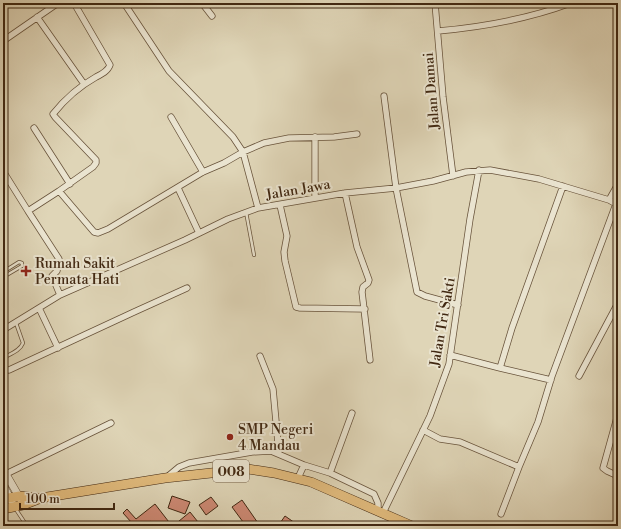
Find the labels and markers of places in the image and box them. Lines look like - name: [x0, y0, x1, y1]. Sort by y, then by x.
- place label: Rumah Sakit Permata Hati: [35, 255, 120, 289]
- marker: Rumah Sakit Permata Hati: [20, 265, 32, 277]
- place label: SMP Negeri 4 Mandau: [238, 421, 314, 455]
- marker: SMP Negeri 4 Mandau: [225, 432, 235, 442]

